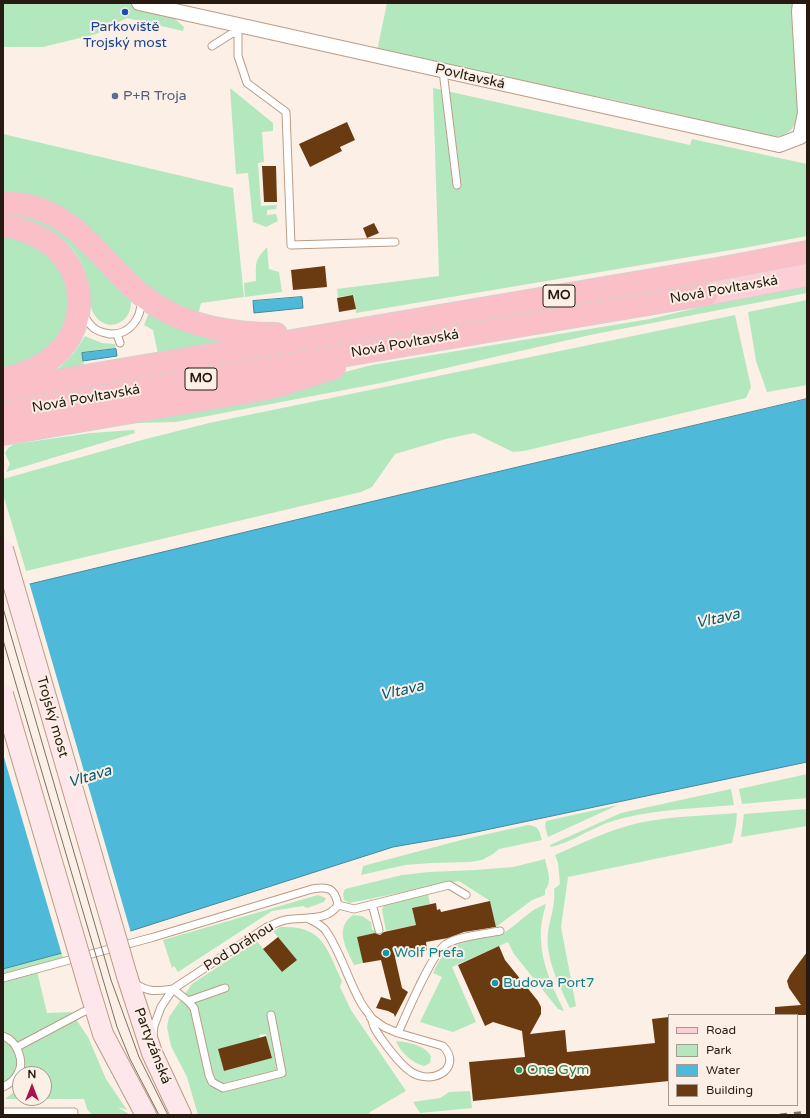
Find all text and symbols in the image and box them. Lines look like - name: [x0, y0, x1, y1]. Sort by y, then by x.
- marker: Parkoviště Trojský most: [120, 7, 130, 17]
- place label: Parkoviště Trojský most: [83, 19, 167, 52]
- street label: Povltavská: [433, 61, 507, 93]
- place label: P+R Troja: [123, 88, 187, 104]
- marker: P+R Troja: [110, 91, 120, 101]
- street label: Nová Povltavská: [669, 272, 779, 308]
- road number: MO: [543, 285, 575, 307]
- street label: Nová Povltavská: [350, 326, 460, 362]
- road number: MO: [185, 368, 217, 390]
- street label: Nová Povltavská: [31, 381, 141, 417]
- water label: Vltava: [694, 605, 742, 633]
- street label: Trojský most: [32, 674, 72, 760]
- water label: Vltava: [378, 677, 426, 705]
- water label: Vltava: [66, 762, 114, 792]
- street label: Pod Dráhou: [201, 919, 277, 975]
- place label: Wolf Prefa: [394, 945, 464, 961]
- marker: Wolf Prefa: [381, 948, 391, 958]
- place label: Budova Port7: [503, 975, 594, 991]
- marker: Budova Port7: [490, 978, 500, 988]
- street label: Partyzánská: [130, 1005, 174, 1087]
- legend: [668, 1014, 798, 1106]
- text: Road: [706, 1023, 736, 1037]
- text: Park: [706, 1043, 732, 1057]
- place label: One Gym: [527, 1062, 589, 1078]
- text: Water: [706, 1063, 740, 1077]
- marker: One Gym: [514, 1065, 524, 1075]
- north arrow: [12, 1066, 52, 1106]
- text: N: [28, 1068, 36, 1081]
- text: Building: [706, 1083, 753, 1097]

